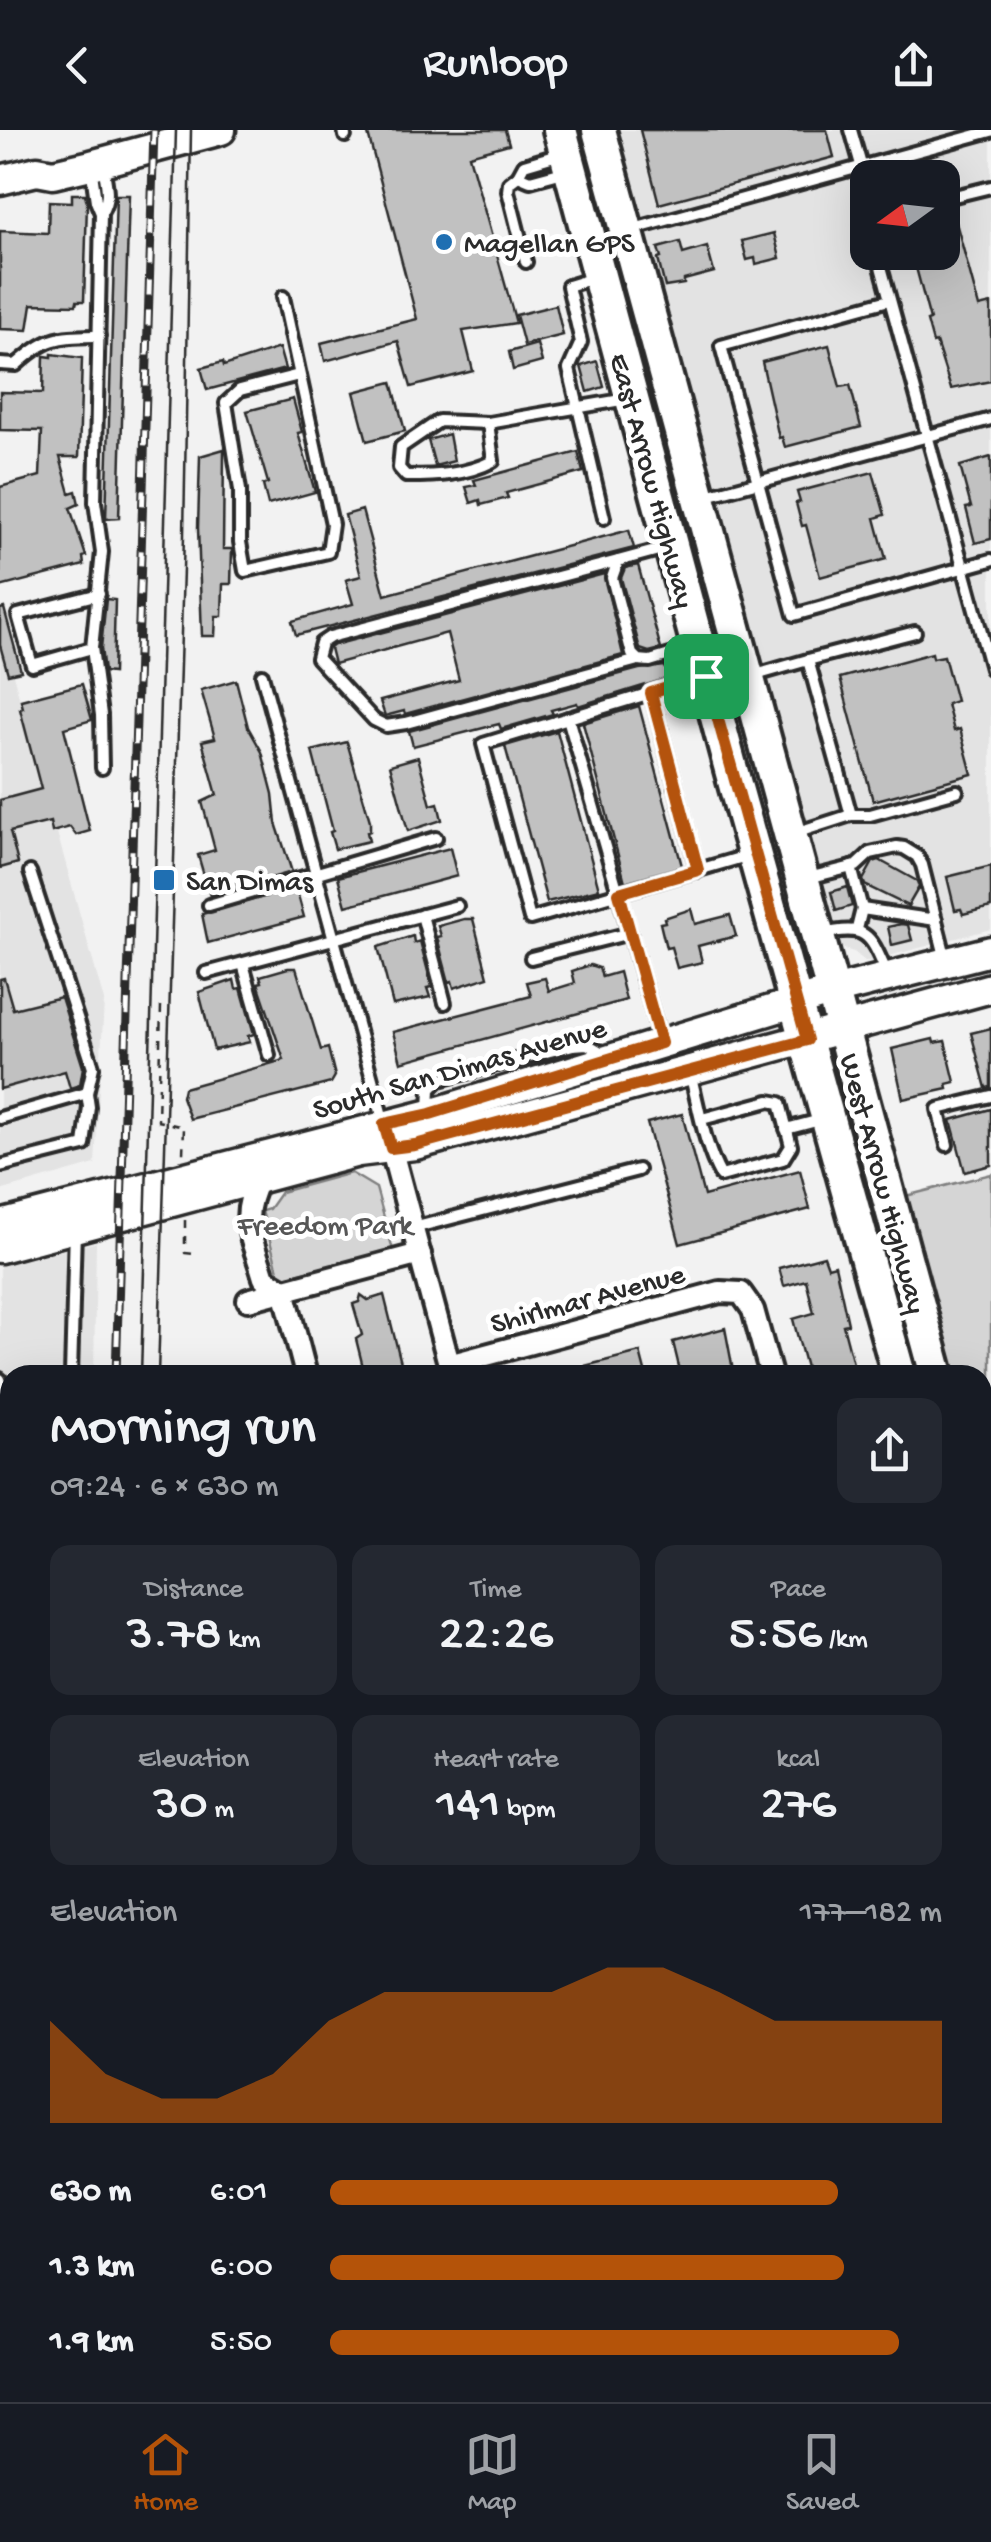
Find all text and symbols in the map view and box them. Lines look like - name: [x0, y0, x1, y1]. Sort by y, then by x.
- icon: back: [50, 38, 105, 93]
- icon: share: [886, 38, 941, 93]
- text: Runloop: [423, 39, 568, 92]
- north arrow: [850, 160, 960, 270]
- map controls: [850, 160, 960, 270]
- place label: Magellan GPS: [464, 229, 635, 264]
- marker: Magellan GPS: [433, 231, 455, 253]
- street label: East Arrow Highway: [599, 350, 701, 612]
- pin: [664, 634, 749, 719]
- icon: arrive: [679, 649, 734, 704]
- marker: San Dimas: [151, 867, 177, 893]
- place label: San Dimas: [186, 867, 314, 902]
- street label: South San Dimas Avenue: [310, 1013, 611, 1130]
- street label: West Arrow Highway: [829, 1050, 932, 1318]
- park label: Freedom Park: [236, 1211, 415, 1246]
- street label: Shirlmar Avenue: [487, 1258, 690, 1344]
- button: share: [837, 1398, 942, 1503]
- text: Morning run: [50, 1399, 316, 1463]
- text: 09:24 · 6 × 630 m: [50, 1469, 278, 1507]
- text: Distance: [144, 1574, 243, 1607]
- text: Time: [470, 1574, 522, 1607]
- text: Pace: [771, 1574, 826, 1607]
- text: 3.78: [127, 1607, 222, 1666]
- text: 22:26: [439, 1607, 553, 1666]
- text: 5:56: [729, 1607, 822, 1666]
- text: km: [222, 1624, 261, 1657]
- text: /km: [822, 1624, 868, 1657]
- text: Elevation: [138, 1744, 249, 1777]
- text: Heart rate: [433, 1744, 559, 1777]
- text: kcal: [776, 1744, 820, 1777]
- text: 30: [153, 1777, 208, 1836]
- text: 141: [436, 1777, 500, 1836]
- text: 276: [760, 1777, 836, 1836]
- text: m: [208, 1794, 234, 1827]
- text: bpm: [500, 1794, 556, 1827]
- text: Elevation: [50, 1895, 177, 1933]
- text: 177–182 m: [800, 1895, 942, 1933]
- text: 630 m: [50, 2174, 131, 2212]
- text: 6:01: [210, 2174, 267, 2212]
- text: 1.3 km: [50, 2249, 134, 2287]
- text: 6:00: [210, 2249, 273, 2287]
- text: 1.9 km: [50, 2324, 134, 2362]
- text: 5:50: [210, 2324, 272, 2362]
- tab: Home: [133, 2427, 198, 2520]
- tab: Map: [465, 2427, 520, 2520]
- tab: Saved: [786, 2427, 858, 2520]

